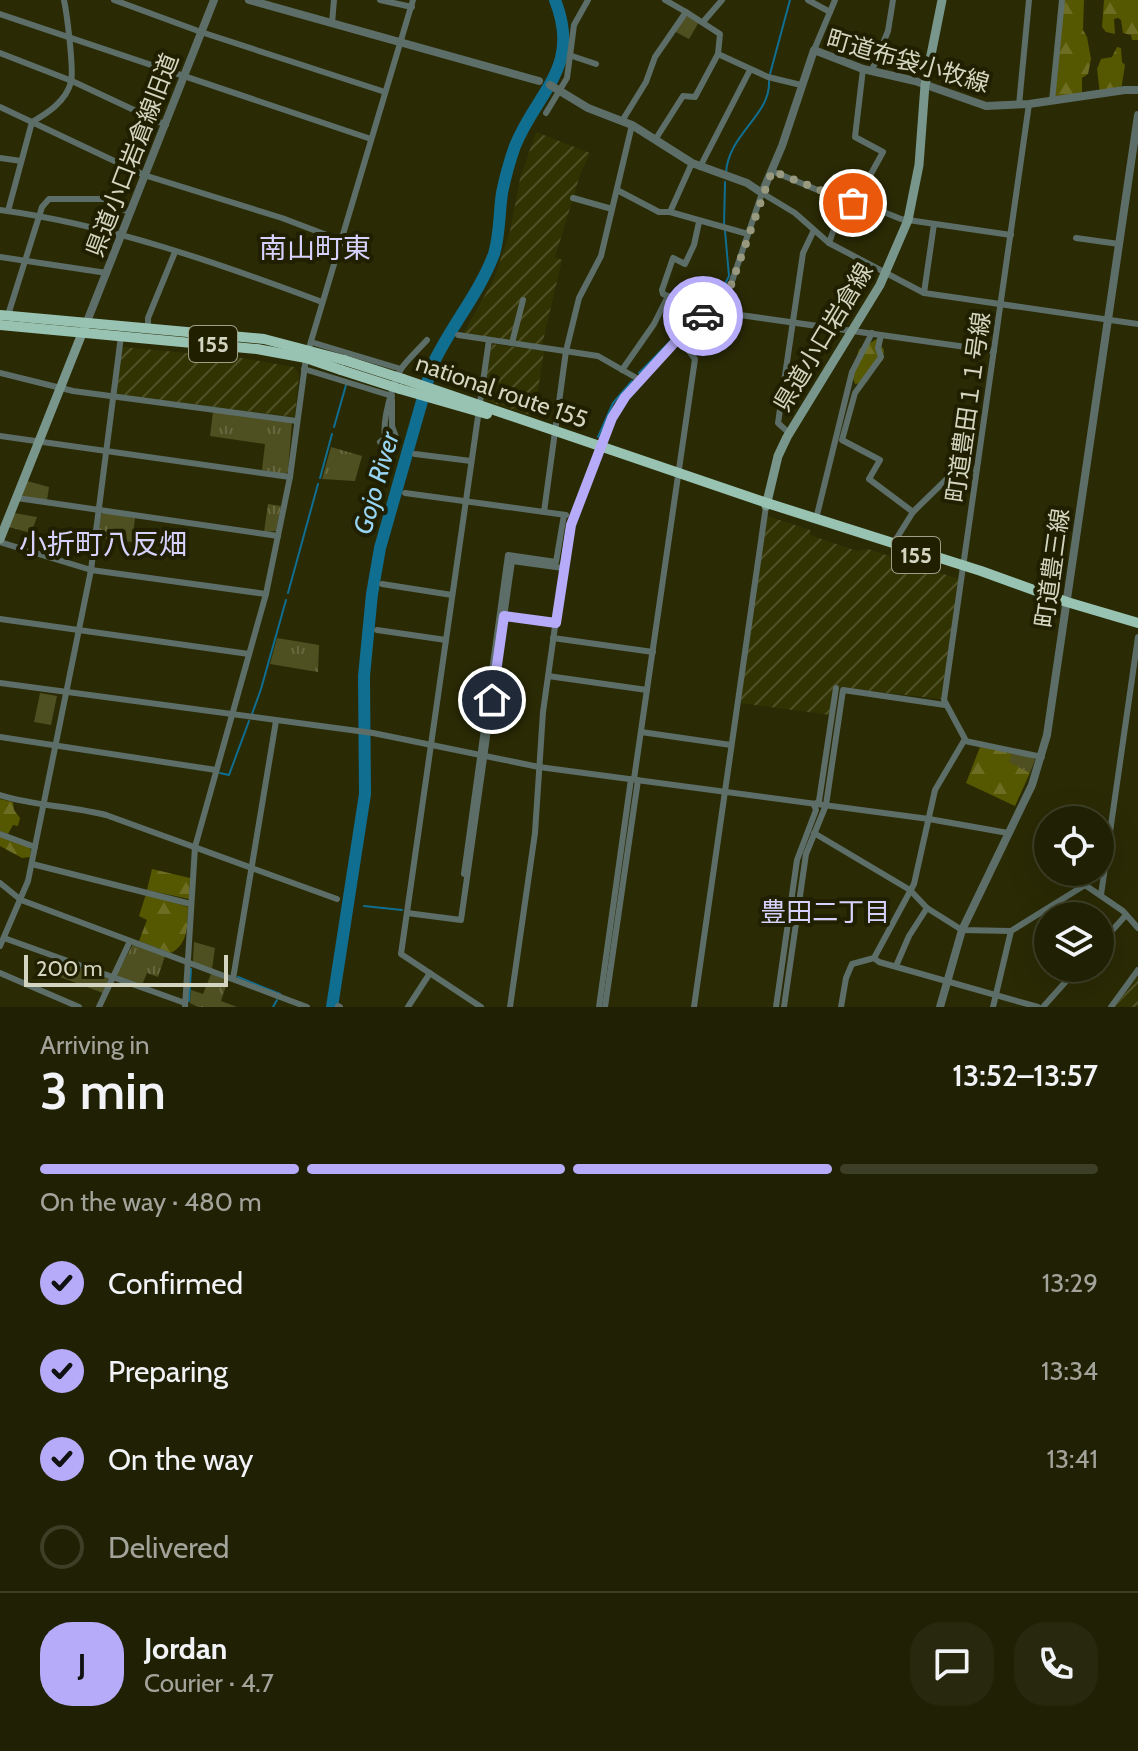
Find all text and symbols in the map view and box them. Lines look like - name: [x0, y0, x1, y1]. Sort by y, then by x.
- street label: 町道布袋小牧線: [823, 24, 993, 98]
- street label: 県道小口岩倉線旧道: [80, 49, 184, 261]
- pin: [819, 169, 887, 237]
- icon: bag: [831, 181, 875, 225]
- district label: 南山町東: [259, 231, 371, 265]
- street label: 県道小口岩倉線: [767, 258, 879, 416]
- courier: [663, 276, 743, 356]
- icon: car: [681, 294, 725, 338]
- street label: 町道豊田１１号線: [940, 310, 996, 504]
- road number: 155: [189, 326, 237, 362]
- street label: national route 155: [412, 348, 592, 434]
- water label: Gojo River: [346, 427, 406, 538]
- street label: 町道豊三線: [1029, 507, 1075, 629]
- district label: 小折町八反畑: [19, 527, 187, 561]
- road number: 155: [892, 537, 940, 573]
- pin: [458, 666, 526, 734]
- icon: home: [470, 678, 514, 722]
- map controls: [1034, 806, 1114, 982]
- button: locate: [1034, 806, 1114, 886]
- district label: 豊田二丁目: [760, 896, 890, 928]
- button: layers: [1034, 902, 1114, 982]
- scale bar: [24, 951, 228, 987]
- text: 200 m: [36, 955, 102, 982]
- text: Arriving in: [40, 1029, 150, 1061]
- text: 13:52–13:57: [952, 1057, 1098, 1094]
- text: 3 min: [40, 1059, 166, 1122]
- text: On the way · 480 m: [40, 1186, 262, 1218]
- icon: check: [40, 1261, 84, 1305]
- text: Confirmed: [108, 1265, 243, 1302]
- text: 13:29: [1042, 1267, 1098, 1299]
- icon: check: [40, 1349, 84, 1393]
- text: Preparing: [108, 1353, 228, 1390]
- text: 13:34: [1041, 1355, 1098, 1387]
- icon: check: [40, 1437, 84, 1481]
- text: On the way: [108, 1441, 253, 1478]
- text: 13:41: [1047, 1443, 1098, 1475]
- text: Delivered: [108, 1529, 229, 1566]
- button: chat: [910, 1622, 994, 1706]
- button: phone: [1014, 1622, 1098, 1706]
- text: Jordan: [144, 1630, 227, 1667]
- text: J: [78, 1646, 86, 1683]
- text: Courier · 4.7: [144, 1667, 274, 1699]

